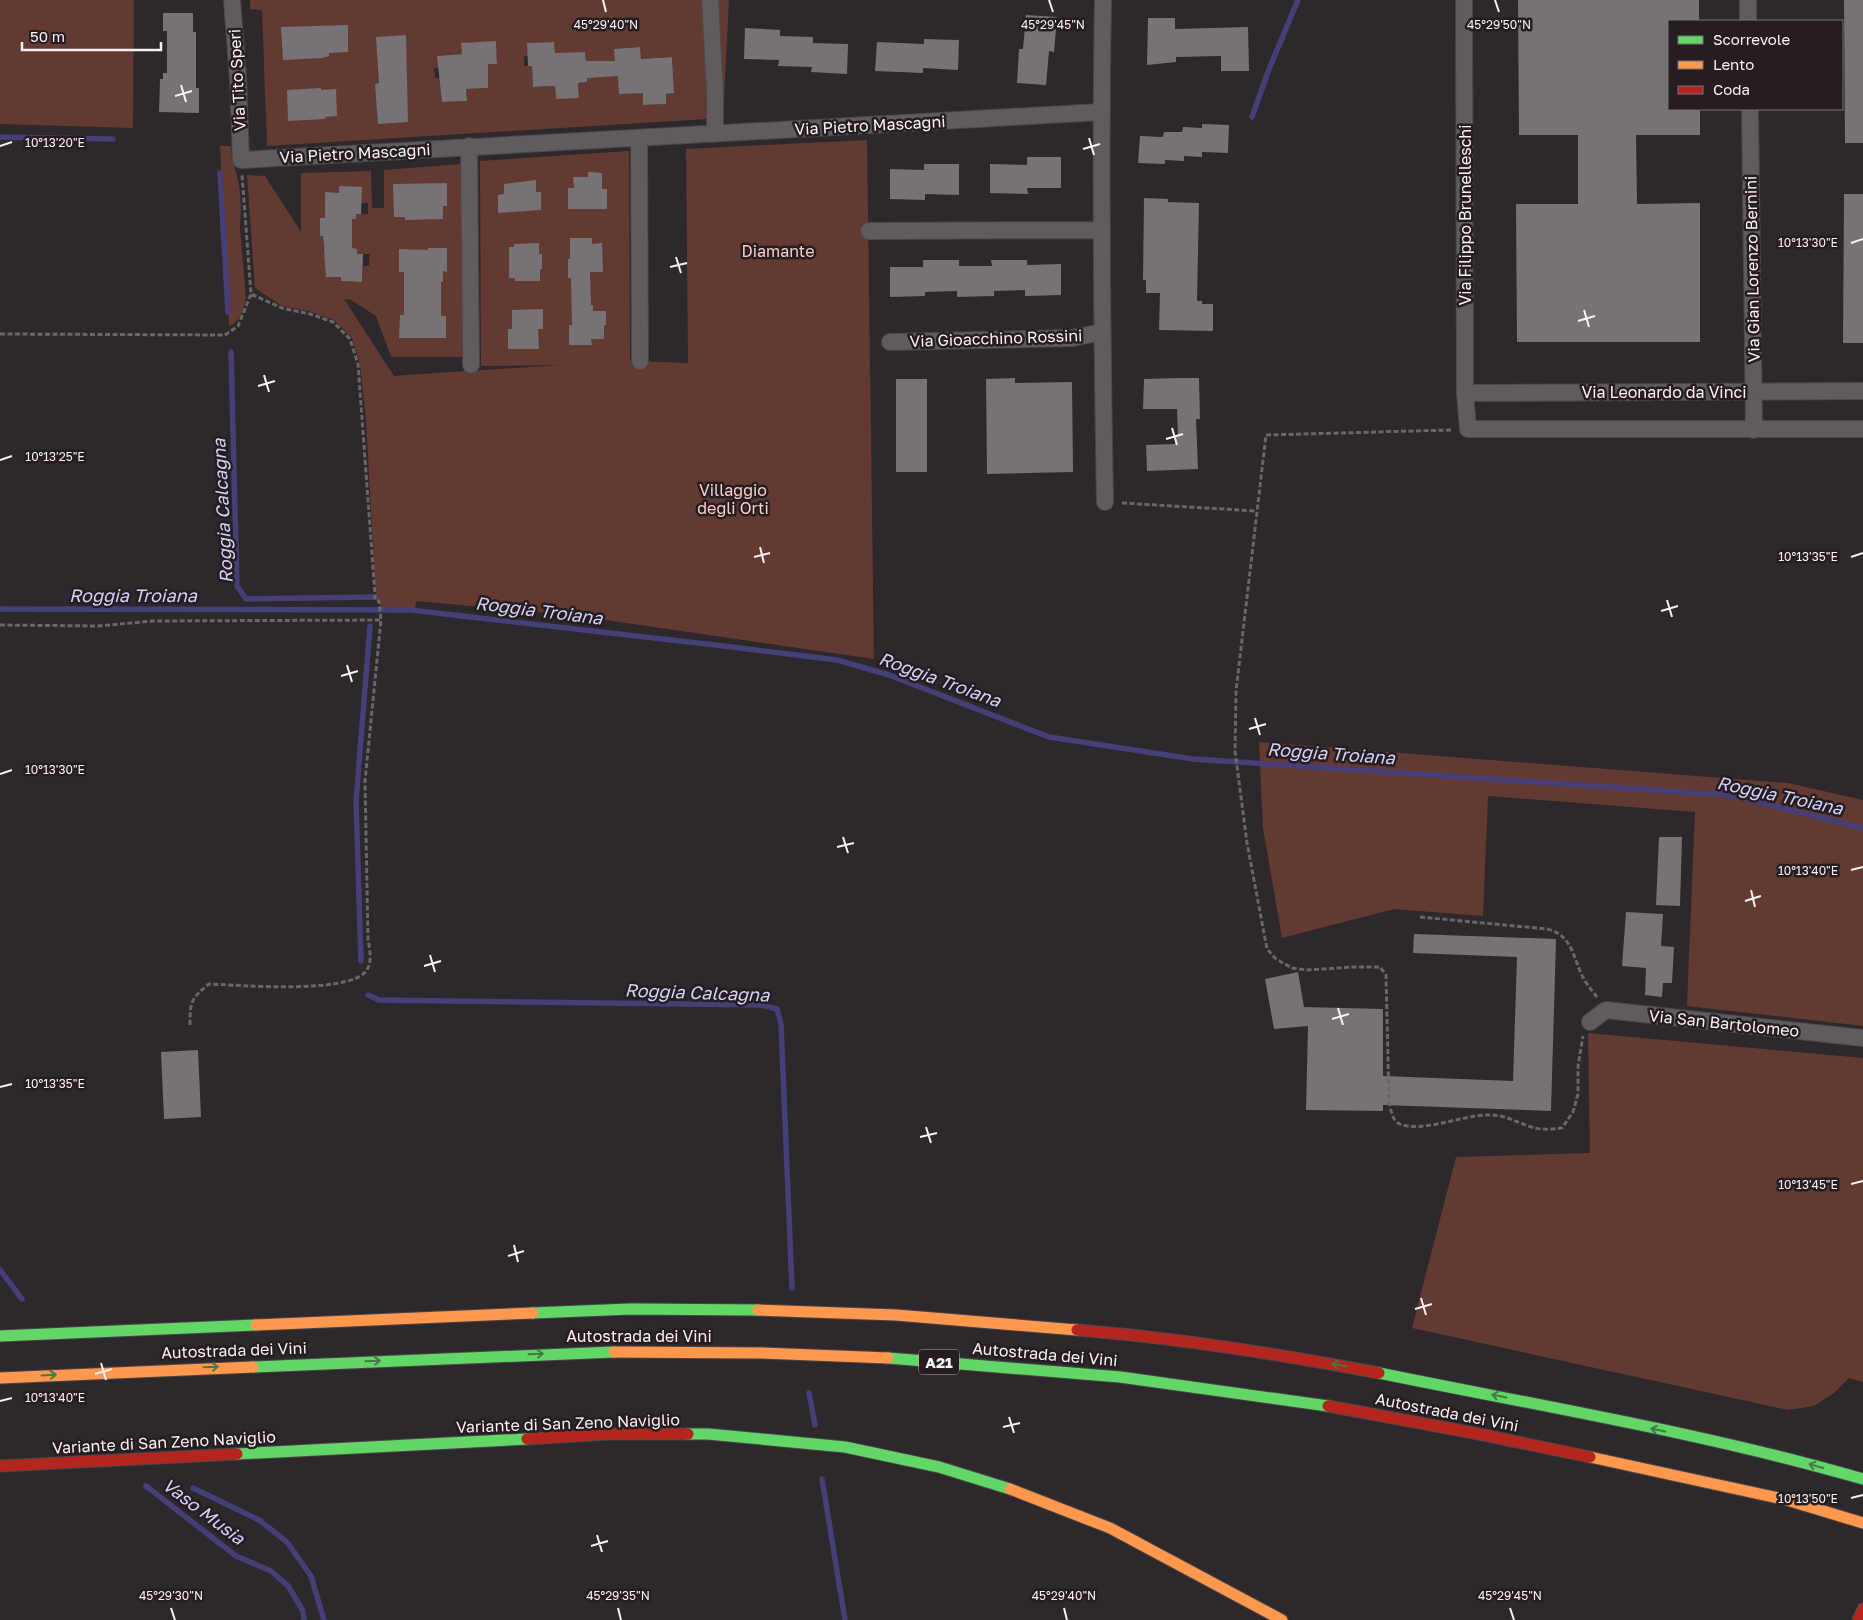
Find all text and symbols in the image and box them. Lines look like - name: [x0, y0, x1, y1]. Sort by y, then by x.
- text: 45°29'40"N: [574, 17, 638, 32]
- text: 45°29'45"N: [1021, 17, 1085, 32]
- text: 45°29'50"N: [1467, 17, 1531, 32]
- scale bar: [22, 20, 161, 52]
- legend: [1668, 20, 1843, 110]
- text: 50 m: [30, 27, 65, 45]
- street label: Via Tito Speri: [224, 28, 250, 132]
- text: Scorrevole: [1713, 30, 1790, 48]
- text: Lento: [1713, 55, 1754, 73]
- text: Coda: [1713, 80, 1750, 98]
- street label: Via Pietro Mascagni: [794, 111, 946, 139]
- street label: Via Filippo Brunelleschi: [1455, 125, 1475, 306]
- text: 10°13'20"E: [25, 135, 85, 150]
- street label: Via Pietro Mascagni: [279, 139, 431, 167]
- street label: Via Gian Lorenzo Bernini: [1740, 176, 1764, 362]
- text: 10°13'30"E: [1778, 235, 1838, 250]
- park label: Diamante: [741, 241, 815, 261]
- street label: Via Gioacchino Rossini: [909, 325, 1083, 351]
- street label: Via Leonardo da Vinci: [1581, 382, 1747, 402]
- water label: Roggia Calcagna: [207, 437, 237, 584]
- text: 10°13'25"E: [25, 449, 85, 464]
- park label: Villaggio degli Orti: [697, 480, 769, 518]
- text: 10°13'35"E: [1778, 549, 1838, 564]
- water label: Roggia Troiana: [69, 584, 198, 606]
- water label: Roggia Troiana: [474, 591, 605, 629]
- water label: Roggia Troiana: [876, 647, 1005, 711]
- water label: Roggia Troiana: [1266, 738, 1396, 768]
- text: 10°13'30"E: [25, 762, 85, 777]
- water label: Roggia Troiana: [1715, 771, 1846, 819]
- text: 10°13'40"E: [1778, 863, 1838, 878]
- water label: Roggia Calcagna: [624, 978, 771, 1006]
- street label: Via San Bartolomeo: [1648, 1005, 1800, 1041]
- text: 10°13'35"E: [25, 1076, 85, 1091]
- text: 10°13'45"E: [1778, 1177, 1838, 1192]
- street label: Autostrada dei Vini: [566, 1326, 712, 1346]
- street label: Autostrada dei Vini: [161, 1337, 307, 1363]
- street label: Autostrada dei Vini: [972, 1338, 1118, 1370]
- one-way arrow: [527, 1350, 543, 1359]
- road number: A21: [919, 1350, 959, 1374]
- one-way arrow: [365, 1356, 381, 1365]
- one-way arrow: [1332, 1360, 1348, 1370]
- one-way arrow: [203, 1363, 219, 1372]
- one-way arrow: [40, 1371, 56, 1380]
- street label: Autostrada dei Vini: [1374, 1388, 1520, 1436]
- text: 10°13'40"E: [25, 1390, 85, 1405]
- one-way arrow: [1491, 1391, 1507, 1401]
- street label: Variante di San Zeno Naviglio: [456, 1409, 680, 1437]
- one-way arrow: [1650, 1425, 1666, 1434]
- street label: Variante di San Zeno Naviglio: [52, 1426, 276, 1458]
- one-way arrow: [1809, 1460, 1825, 1470]
- water label: Vaso Musia: [159, 1473, 250, 1549]
- text: 10°13'50"E: [1778, 1491, 1838, 1506]
- text: 45°29'30"N: [139, 1588, 203, 1603]
- text: 45°29'35"N: [586, 1588, 650, 1603]
- text: 45°29'40"N: [1032, 1588, 1096, 1603]
- text: 45°29'45"N: [1478, 1588, 1542, 1603]

